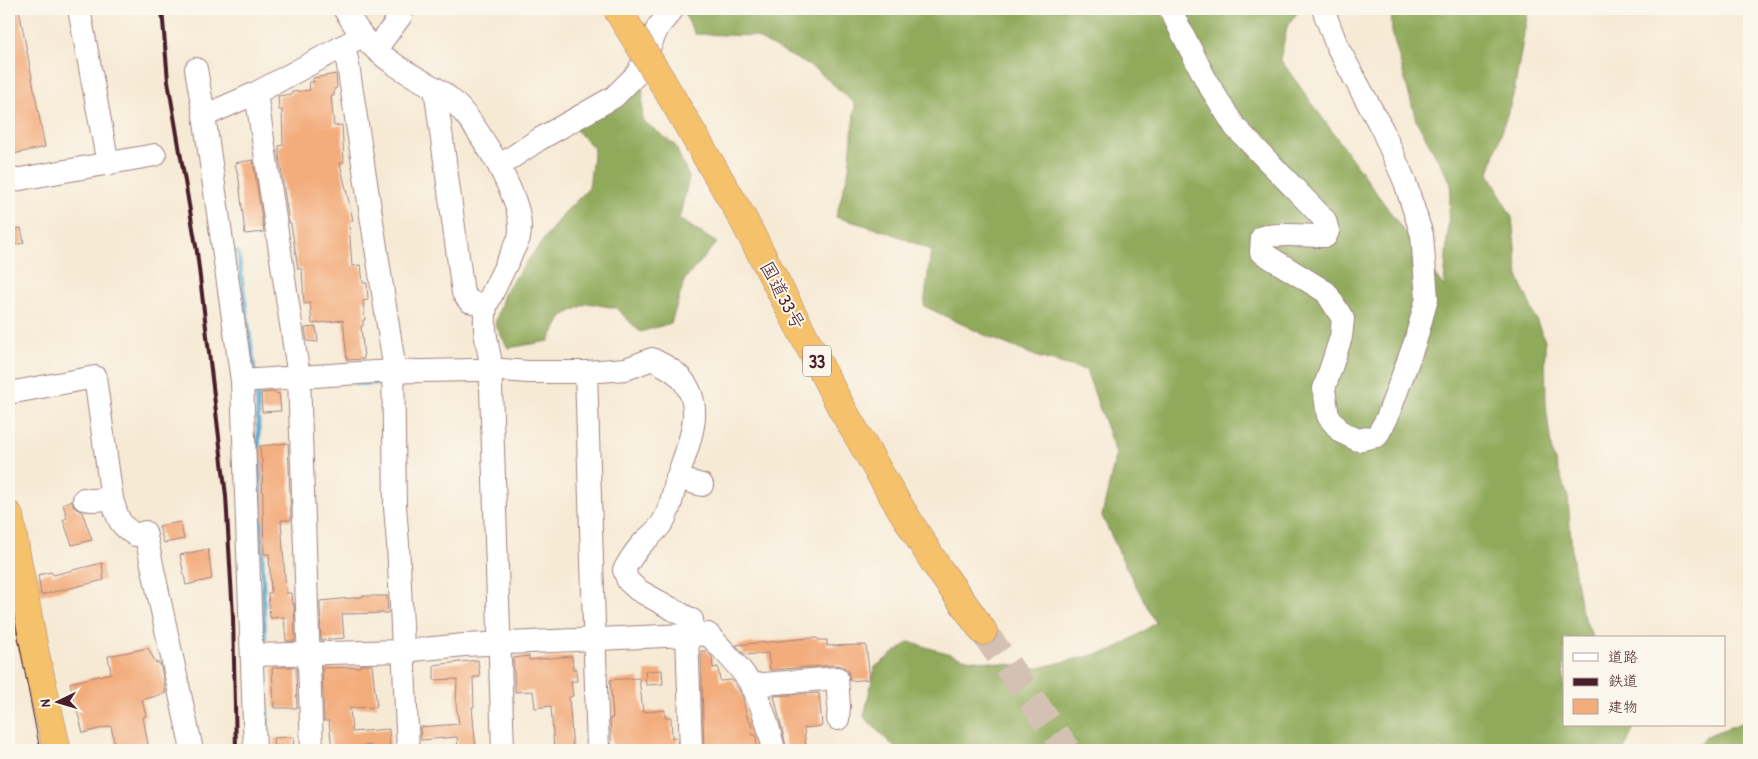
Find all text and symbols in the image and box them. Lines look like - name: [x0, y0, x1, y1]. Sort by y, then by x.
- street label: 国道33号: [754, 256, 812, 334]
- road number: 33: [803, 346, 831, 376]
- legend: [1563, 636, 1726, 726]
- text: 道路: [1608, 646, 1638, 667]
- text: 鉄道: [1608, 670, 1638, 691]
- north arrow: [32, 676, 82, 726]
- text: 建物: [1608, 696, 1638, 717]
- text: N: [35, 698, 54, 708]

